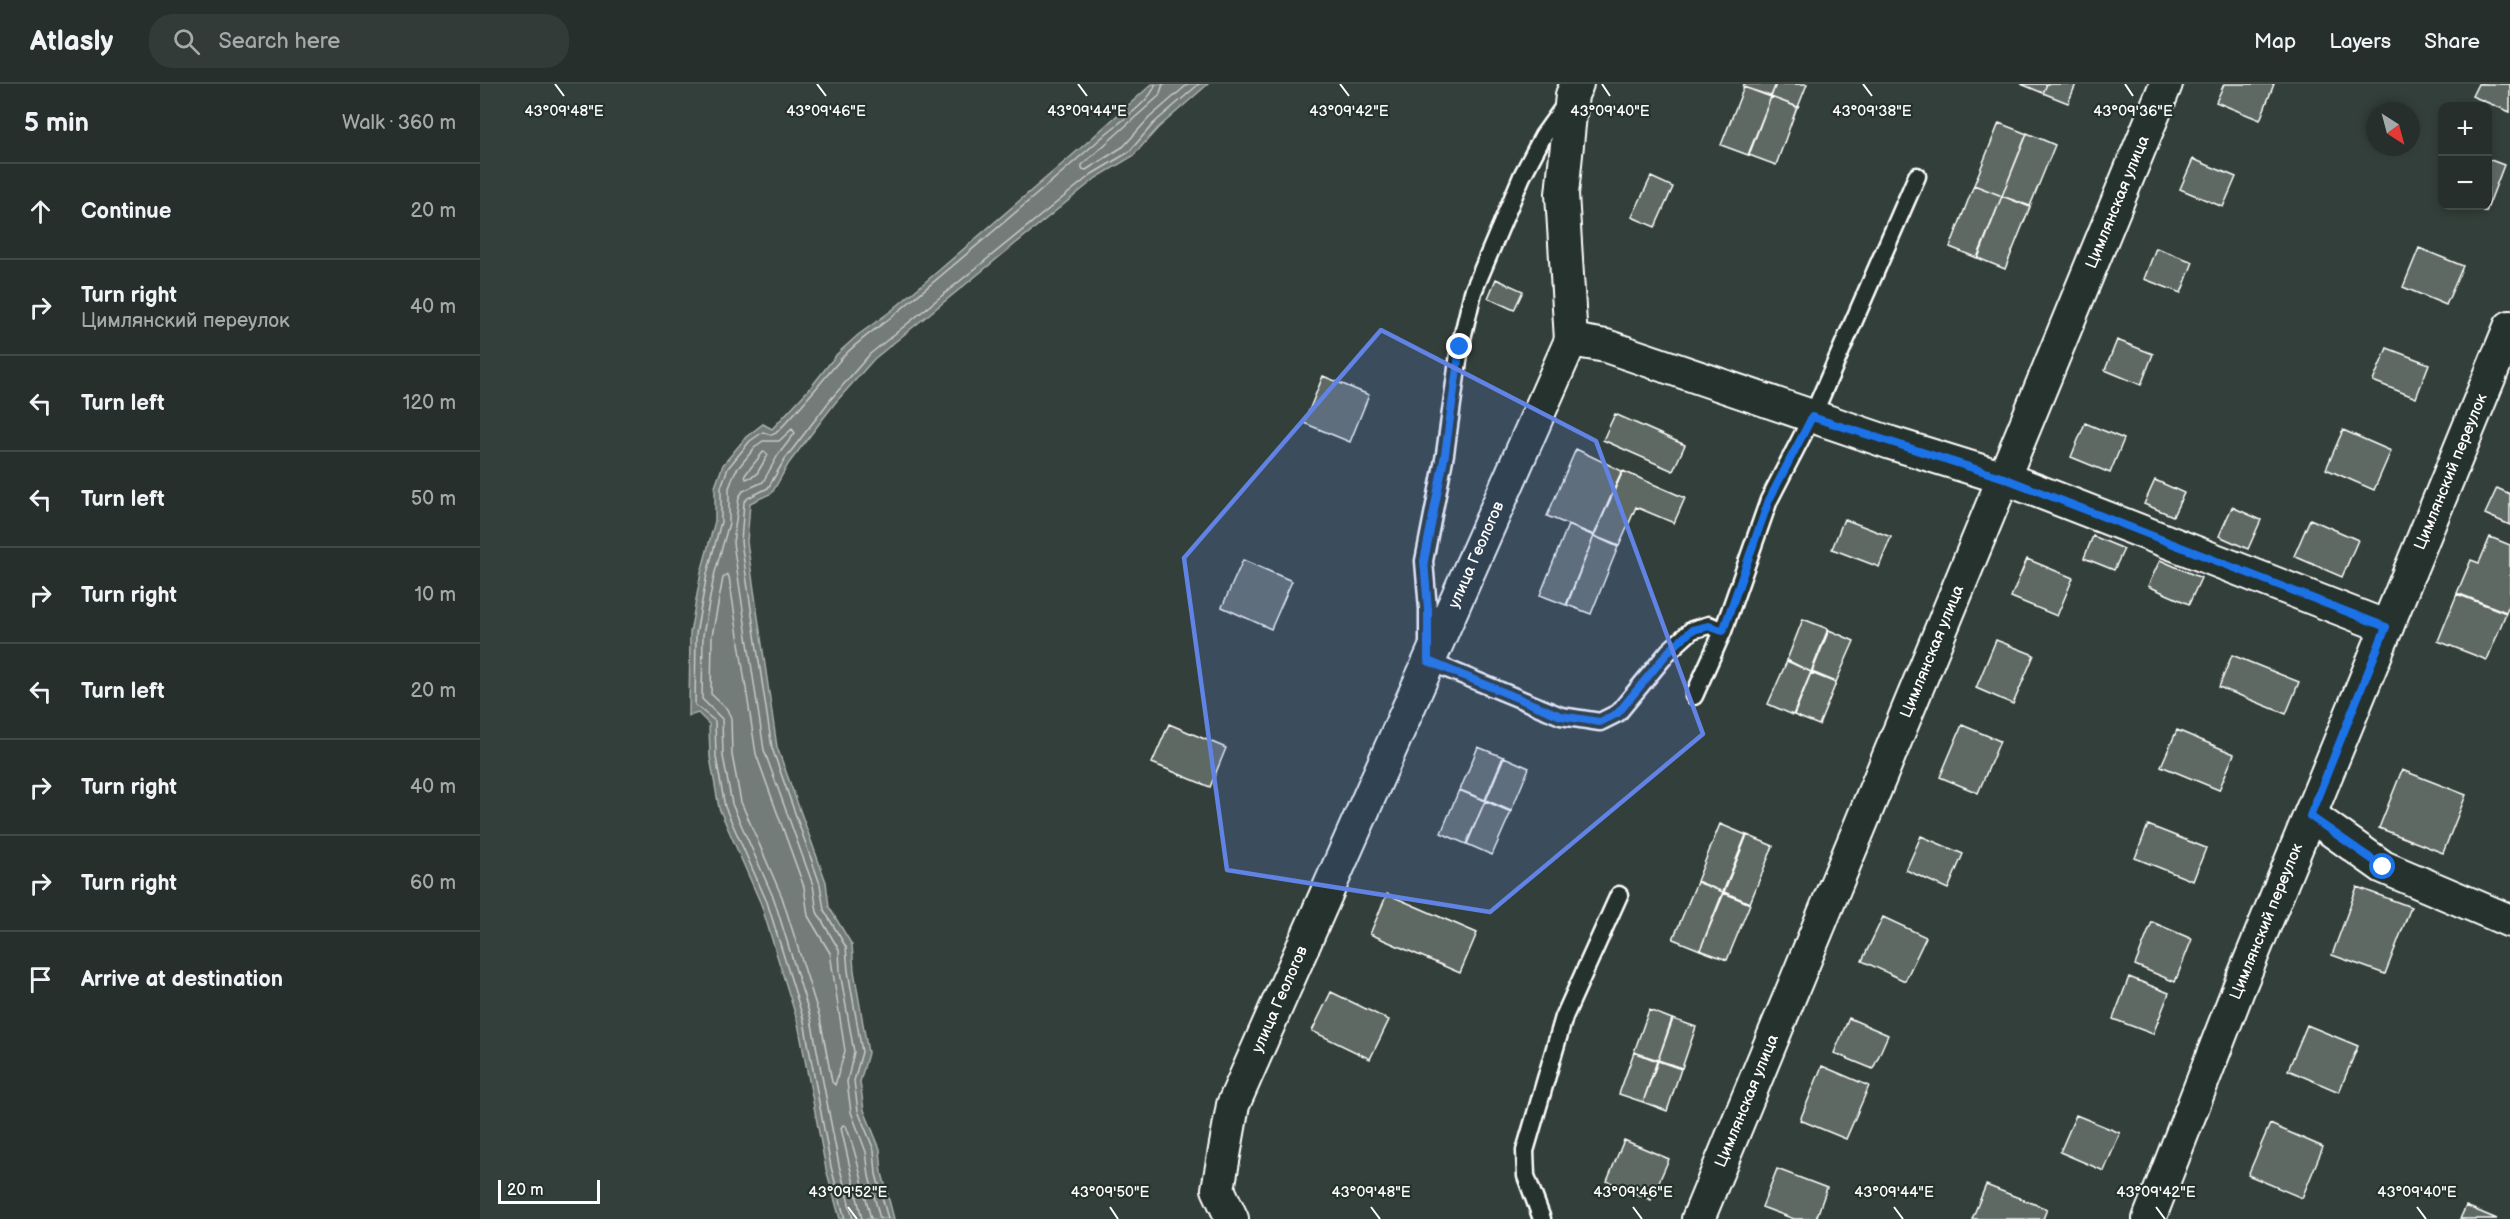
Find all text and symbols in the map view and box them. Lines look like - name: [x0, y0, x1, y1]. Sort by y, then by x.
- search box: [149, 14, 569, 68]
- text: Atlasly: [30, 25, 113, 58]
- icon: search: [170, 25, 203, 58]
- text: Search here: [218, 28, 340, 55]
- text: Map: [2254, 29, 2296, 54]
- text: Layers: [2329, 29, 2391, 54]
- text: Share: [2424, 29, 2480, 54]
- text: 43°09'48"E: [524, 102, 604, 121]
- text: 43°09'46"E: [786, 102, 866, 121]
- text: 43°09'44"E: [1047, 102, 1127, 121]
- text: 43°09'42"E: [1309, 102, 1389, 121]
- text: 43°09'40"E: [1570, 102, 1650, 121]
- text: 43°09'38"E: [1832, 102, 1912, 121]
- text: 43°09'36"E: [2093, 102, 2173, 121]
- north arrow: [2366, 102, 2420, 156]
- map controls: [2438, 102, 2492, 210]
- button: +: [2438, 102, 2492, 156]
- text: 5 min: [24, 108, 89, 139]
- text: Walk · 360 m: [342, 111, 456, 135]
- street label: Цимлянская улица: [2081, 132, 2153, 271]
- button: −: [2438, 156, 2492, 210]
- icon: ahead: [24, 195, 57, 228]
- text: Continue: [81, 198, 171, 225]
- text: 20 m: [411, 199, 456, 223]
- text: Turn right: [81, 282, 177, 309]
- icon: right: [24, 291, 57, 324]
- text: 40 m: [410, 295, 456, 319]
- text: Цимлянский переулок: [81, 309, 290, 333]
- route end: [1446, 333, 1472, 359]
- icon: left: [24, 387, 57, 420]
- text: Turn left: [81, 390, 165, 417]
- street label: Цимлянский переулок: [2410, 390, 2491, 553]
- text: 120 m: [403, 391, 456, 415]
- icon: left: [24, 483, 57, 516]
- text: Turn left: [81, 486, 165, 513]
- text: 50 m: [411, 487, 456, 511]
- street label: улица Геологов: [1444, 498, 1508, 611]
- icon: right: [24, 579, 57, 612]
- text: Turn right: [81, 582, 177, 609]
- street label: Цимлянская улица: [1896, 582, 1968, 721]
- text: 10 m: [415, 583, 456, 607]
- icon: left: [24, 675, 57, 708]
- text: Turn left: [81, 678, 165, 705]
- text: 20 m: [411, 679, 456, 703]
- icon: right: [24, 771, 57, 804]
- text: Turn right: [81, 774, 177, 801]
- text: 40 m: [410, 775, 456, 799]
- street label: Цимлянский переулок: [2226, 840, 2307, 1002]
- route start: [2369, 853, 2395, 879]
- icon: right: [24, 867, 57, 900]
- text: Turn right: [81, 870, 177, 897]
- text: 60 m: [410, 871, 456, 895]
- street label: улица Геологов: [1248, 942, 1312, 1056]
- icon: arrive: [24, 963, 57, 996]
- text: Arrive at destination: [81, 966, 283, 993]
- street label: Цимлянская улица: [1711, 1031, 1783, 1170]
- scale bar: [498, 1177, 600, 1204]
- text: 20 m: [507, 1181, 543, 1200]
- text: 43°09'52"E: [809, 1183, 887, 1202]
- text: 43°09'50"E: [1071, 1183, 1149, 1202]
- text: 43°09'48"E: [1331, 1183, 1411, 1202]
- text: 43°09'46"E: [1593, 1183, 1673, 1202]
- text: 43°09'44"E: [1854, 1183, 1934, 1202]
- text: 43°09'42"E: [2116, 1183, 2196, 1202]
- text: 43°09'40"E: [2377, 1183, 2457, 1202]

